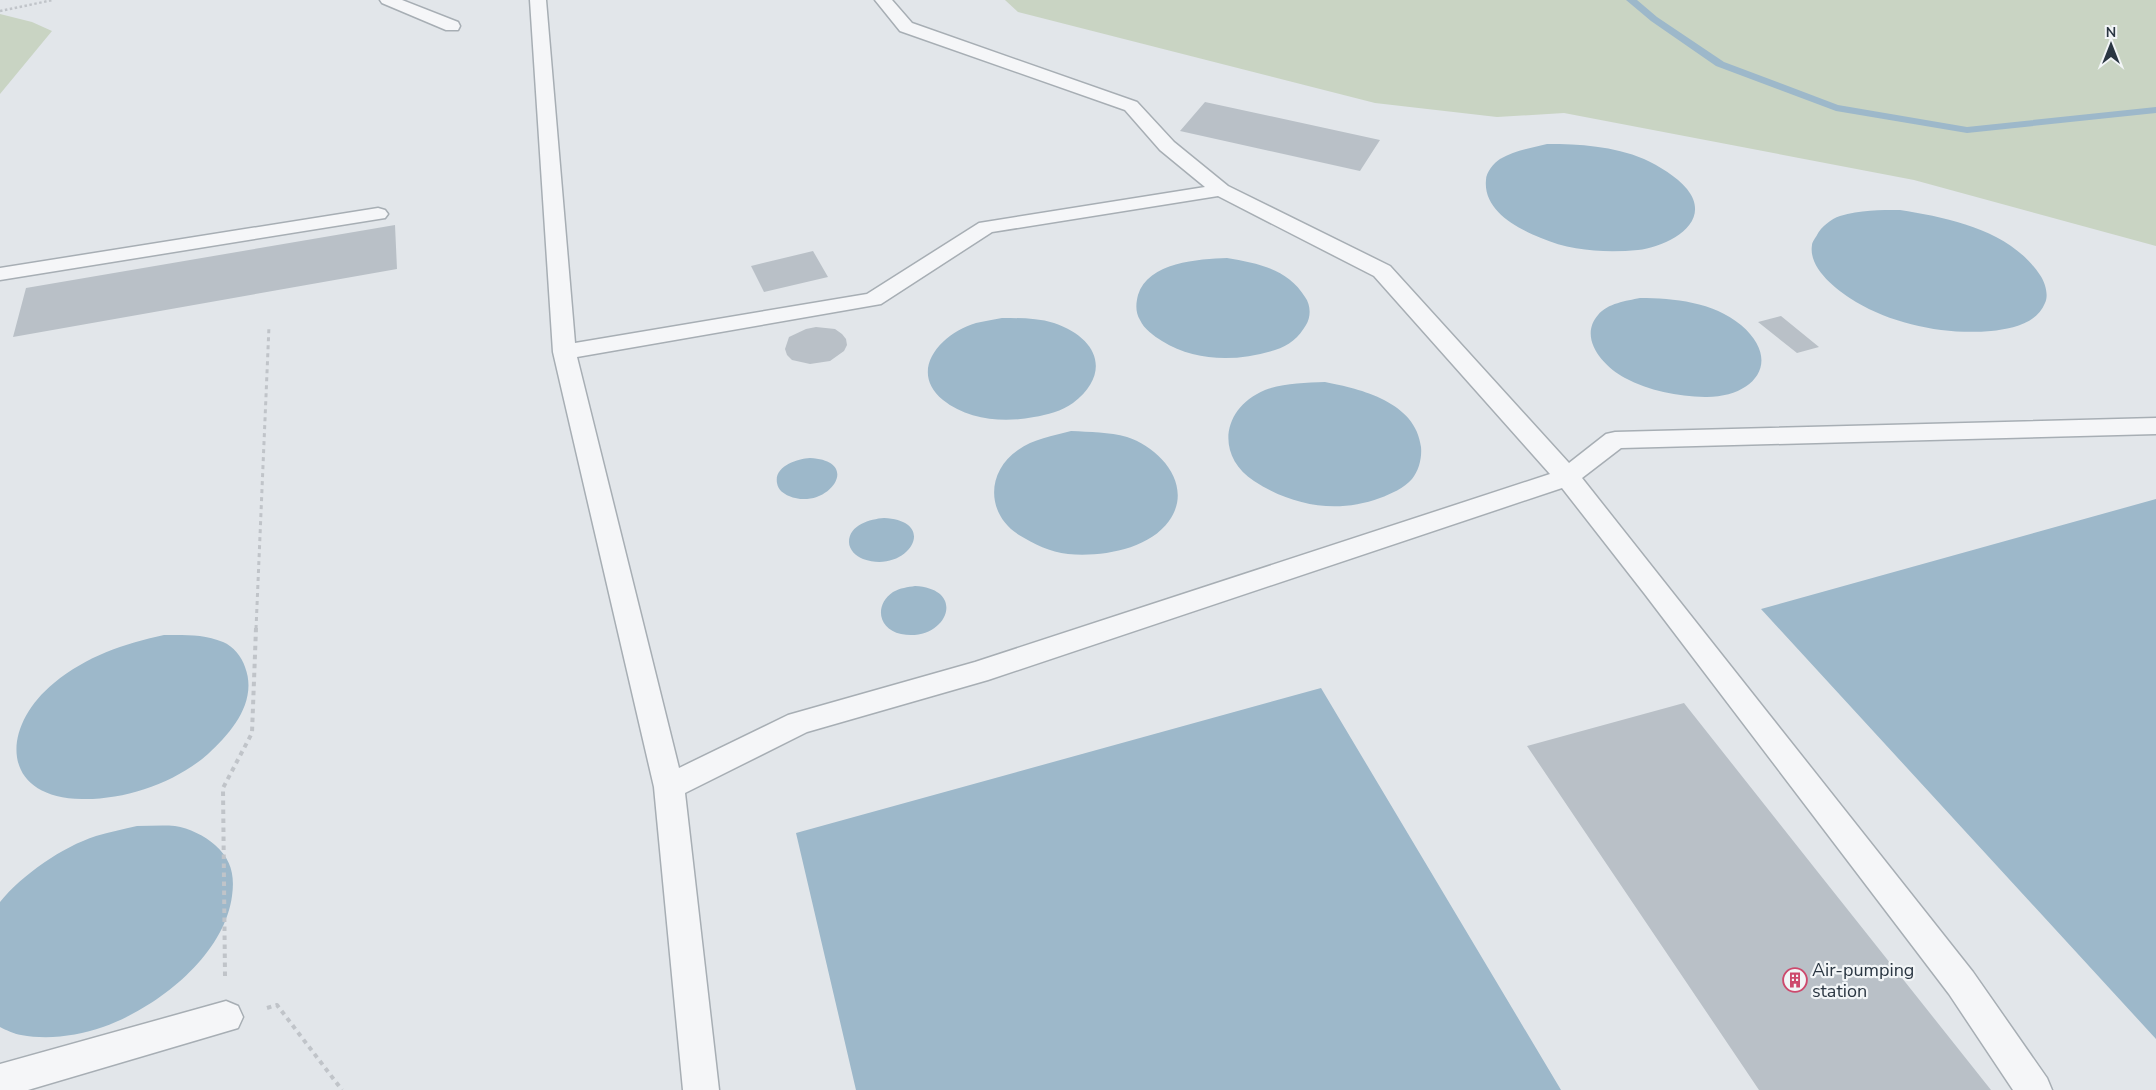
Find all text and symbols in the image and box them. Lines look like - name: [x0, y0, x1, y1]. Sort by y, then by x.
- north arrow: [2086, 20, 2136, 70]
- text: N: [2106, 23, 2116, 42]
- place label: Air-pumping station: [1812, 958, 1914, 1003]
- building icon: Air-pumping station: [1782, 967, 1808, 993]

